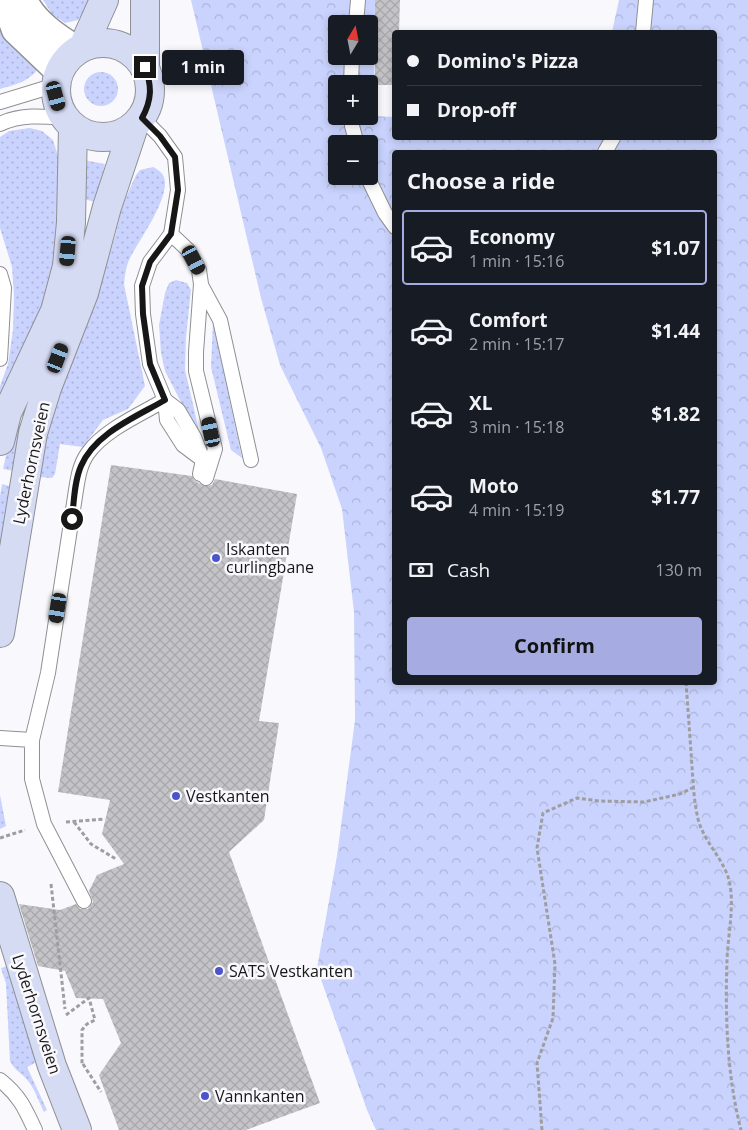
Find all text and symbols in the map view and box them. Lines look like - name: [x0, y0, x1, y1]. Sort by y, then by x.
- north arrow: [328, 15, 378, 65]
- map controls: [328, 15, 378, 185]
- text: Domino's Pizza: [437, 48, 579, 74]
- callout: 1 min: [162, 50, 245, 84]
- route end: [134, 56, 156, 78]
- text: 1 min: [181, 56, 225, 78]
- button: +: [328, 75, 378, 125]
- car: [44, 80, 67, 112]
- text: Drop-off: [437, 97, 516, 123]
- button: −: [328, 135, 378, 185]
- text: Choose a ride: [407, 165, 555, 195]
- text: Economy: [469, 224, 555, 250]
- icon: car: [409, 225, 454, 270]
- car: [59, 235, 76, 267]
- text: $1.07: [651, 235, 700, 261]
- car: [180, 243, 207, 277]
- text: 1 min · 15:16: [469, 250, 564, 272]
- text: Comfort: [469, 307, 548, 333]
- icon: car: [409, 308, 454, 353]
- text: $1.44: [651, 318, 700, 344]
- text: 2 min · 15:17: [469, 333, 564, 355]
- car: [45, 341, 70, 375]
- text: XL: [469, 390, 492, 416]
- icon: car: [409, 391, 454, 436]
- street label: Lyderhornsveien: [7, 400, 55, 526]
- text: $1.82: [651, 401, 700, 427]
- car: [200, 416, 221, 448]
- text: 3 min · 15:18: [469, 416, 564, 438]
- text: Moto: [469, 473, 519, 499]
- icon: car: [409, 474, 454, 519]
- text: $1.77: [651, 484, 700, 510]
- text: 4 min · 15:19: [469, 499, 564, 521]
- route start: [61, 508, 83, 530]
- place label: Iskanten curlingbane: [226, 538, 314, 578]
- marker: Iskanten curlingbane: [210, 552, 222, 564]
- icon: cash: [407, 556, 435, 584]
- text: Cash: [447, 557, 490, 583]
- text: 130 m: [656, 559, 702, 581]
- car: [48, 592, 67, 624]
- button: Confirm: [407, 617, 702, 675]
- place label: Vestkanten: [186, 785, 269, 807]
- marker: Vestkanten: [170, 790, 182, 802]
- street label: Lyderhornsveien: [7, 951, 67, 1077]
- place label: SATS Vestkanten: [229, 960, 353, 982]
- marker: SATS Vestkanten: [213, 965, 225, 977]
- place label: Vannkanten: [215, 1085, 305, 1107]
- marker: Vannkanten: [199, 1090, 211, 1102]

